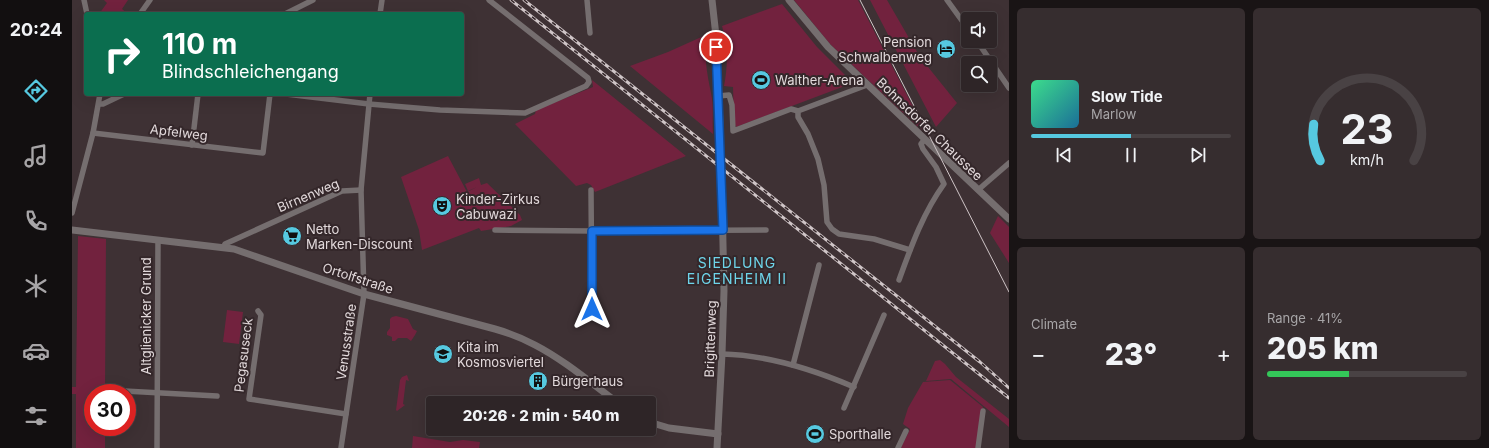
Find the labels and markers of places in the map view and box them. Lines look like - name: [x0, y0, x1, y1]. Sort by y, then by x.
- pin: [699, 30, 733, 64]
- place label: Pension Schwalbenweg: [838, 34, 932, 65]
- hotel icon: Pension Schwalbenweg: [935, 38, 957, 60]
- sports icon: Walther-Arena: [750, 69, 772, 91]
- place label: Walther-Arena: [775, 72, 863, 88]
- place label: Kinder-Zirkus Cabuwazi: [456, 191, 540, 222]
- theatre icon: Kinder-Zirkus Cabuwazi: [431, 195, 453, 217]
- place label: Netto Marken-Discount: [306, 221, 412, 252]
- supermarket icon: Netto Marken-Discount: [281, 225, 303, 247]
- place label: Kita im Kosmosviertel: [457, 339, 544, 370]
- school or university icon: Kita im Kosmosviertel: [432, 343, 454, 365]
- building icon: Bürgerhaus: [527, 370, 549, 392]
- place label: Bürgerhaus: [552, 373, 623, 389]
- sports icon: Sporthalle: [804, 423, 826, 445]
- place label: Sporthalle: [829, 426, 891, 442]

